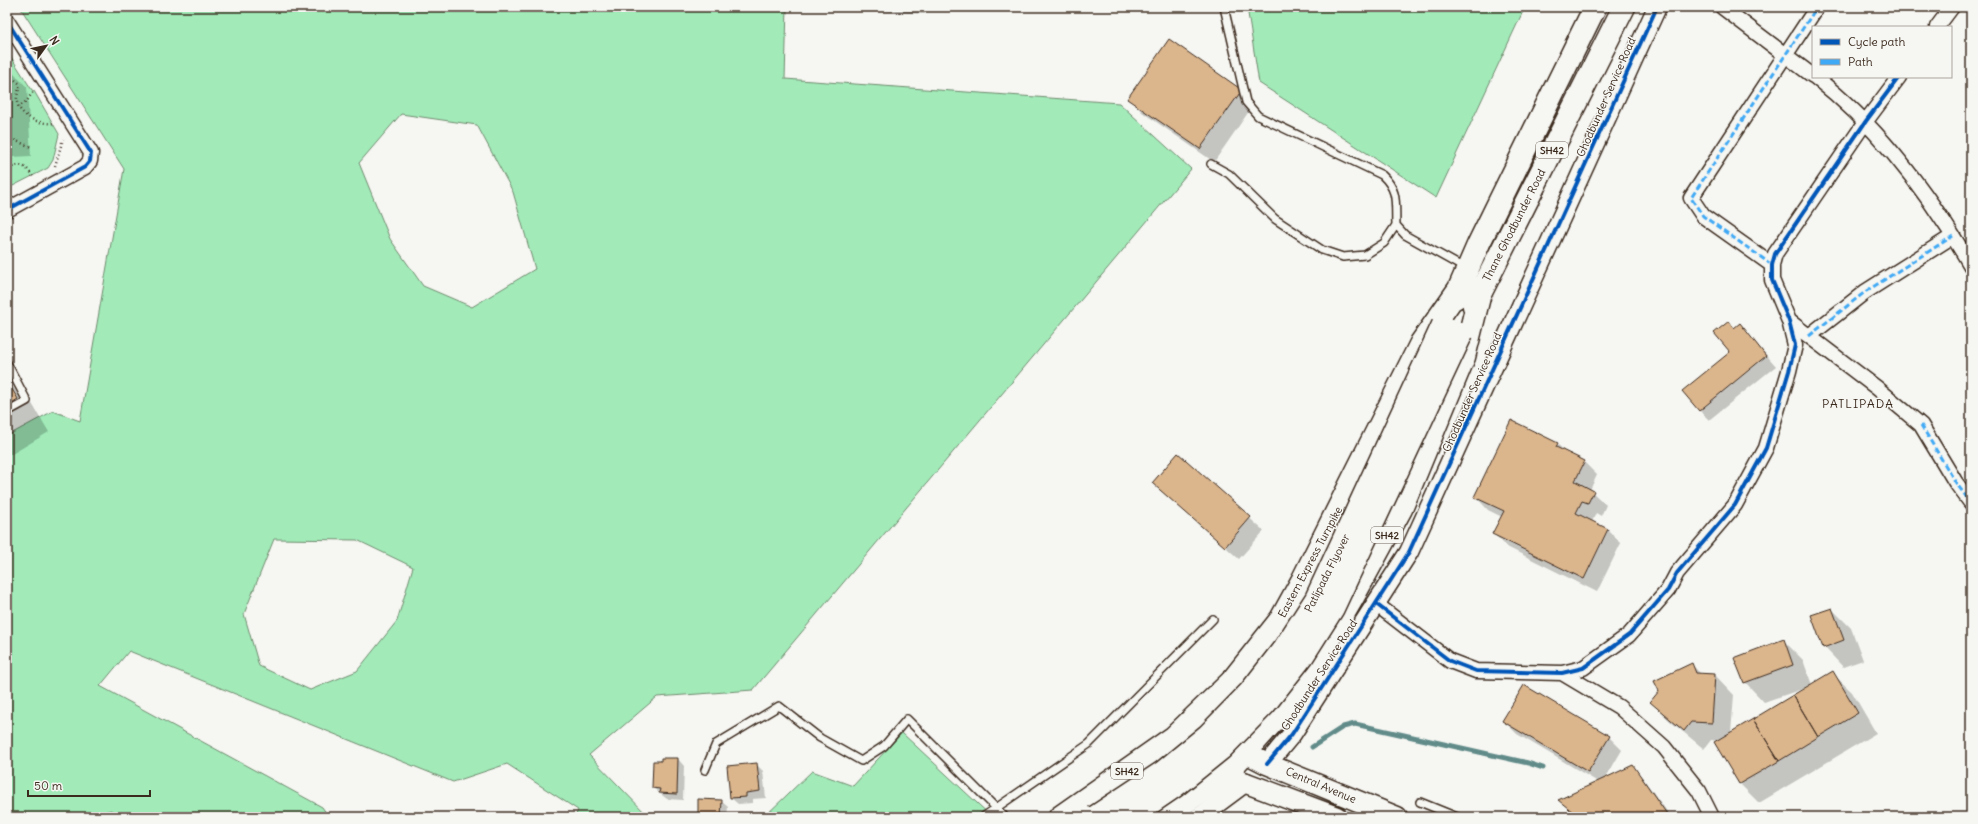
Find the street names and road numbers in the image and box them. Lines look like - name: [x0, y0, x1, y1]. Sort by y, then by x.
- street label: Ghodbunder Service Road: [1573, 35, 1639, 159]
- road number: SH42: [1536, 142, 1568, 158]
- street label: Thane Ghodbunder Road: [1480, 166, 1549, 284]
- street label: Ghodbunder Service Road: [1439, 330, 1505, 454]
- street label: Eastern Express Turnpike: [1275, 504, 1345, 620]
- road number: SH42: [1371, 527, 1403, 543]
- street label: Patlipada Flyover: [1301, 531, 1353, 614]
- street label: Ghodbunder Service Road: [1278, 617, 1360, 733]
- road number: SH42: [1111, 763, 1143, 779]
- street label: Central Avenue: [1284, 764, 1359, 806]

